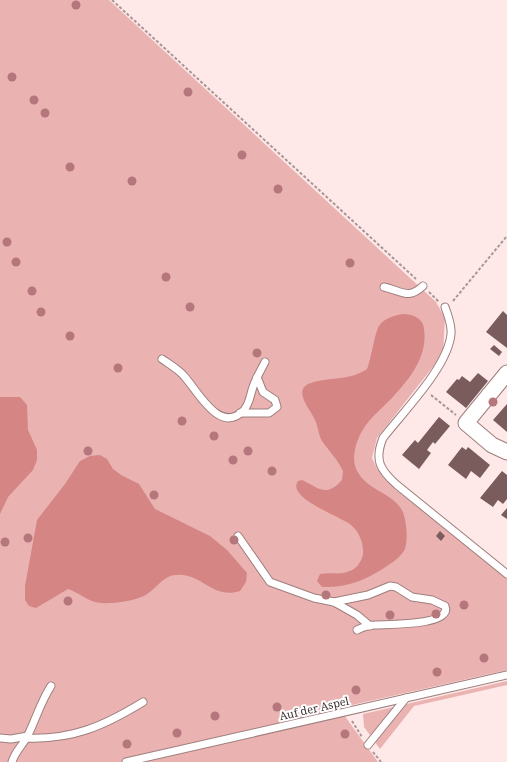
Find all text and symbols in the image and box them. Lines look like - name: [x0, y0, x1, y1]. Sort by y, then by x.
- street label: Auf der Aspel: [278, 693, 351, 723]

